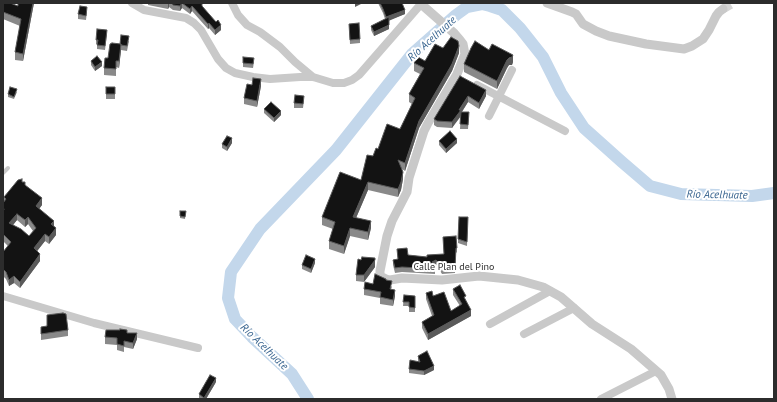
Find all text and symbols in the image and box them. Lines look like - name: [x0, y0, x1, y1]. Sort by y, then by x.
- water label: Río Acelhuate: [405, 14, 459, 64]
- water label: Río Acelhuate: [686, 188, 748, 202]
- street label: Calle Plan del Pino: [414, 261, 494, 273]
- water label: Río Acelhuate: [237, 321, 291, 373]

